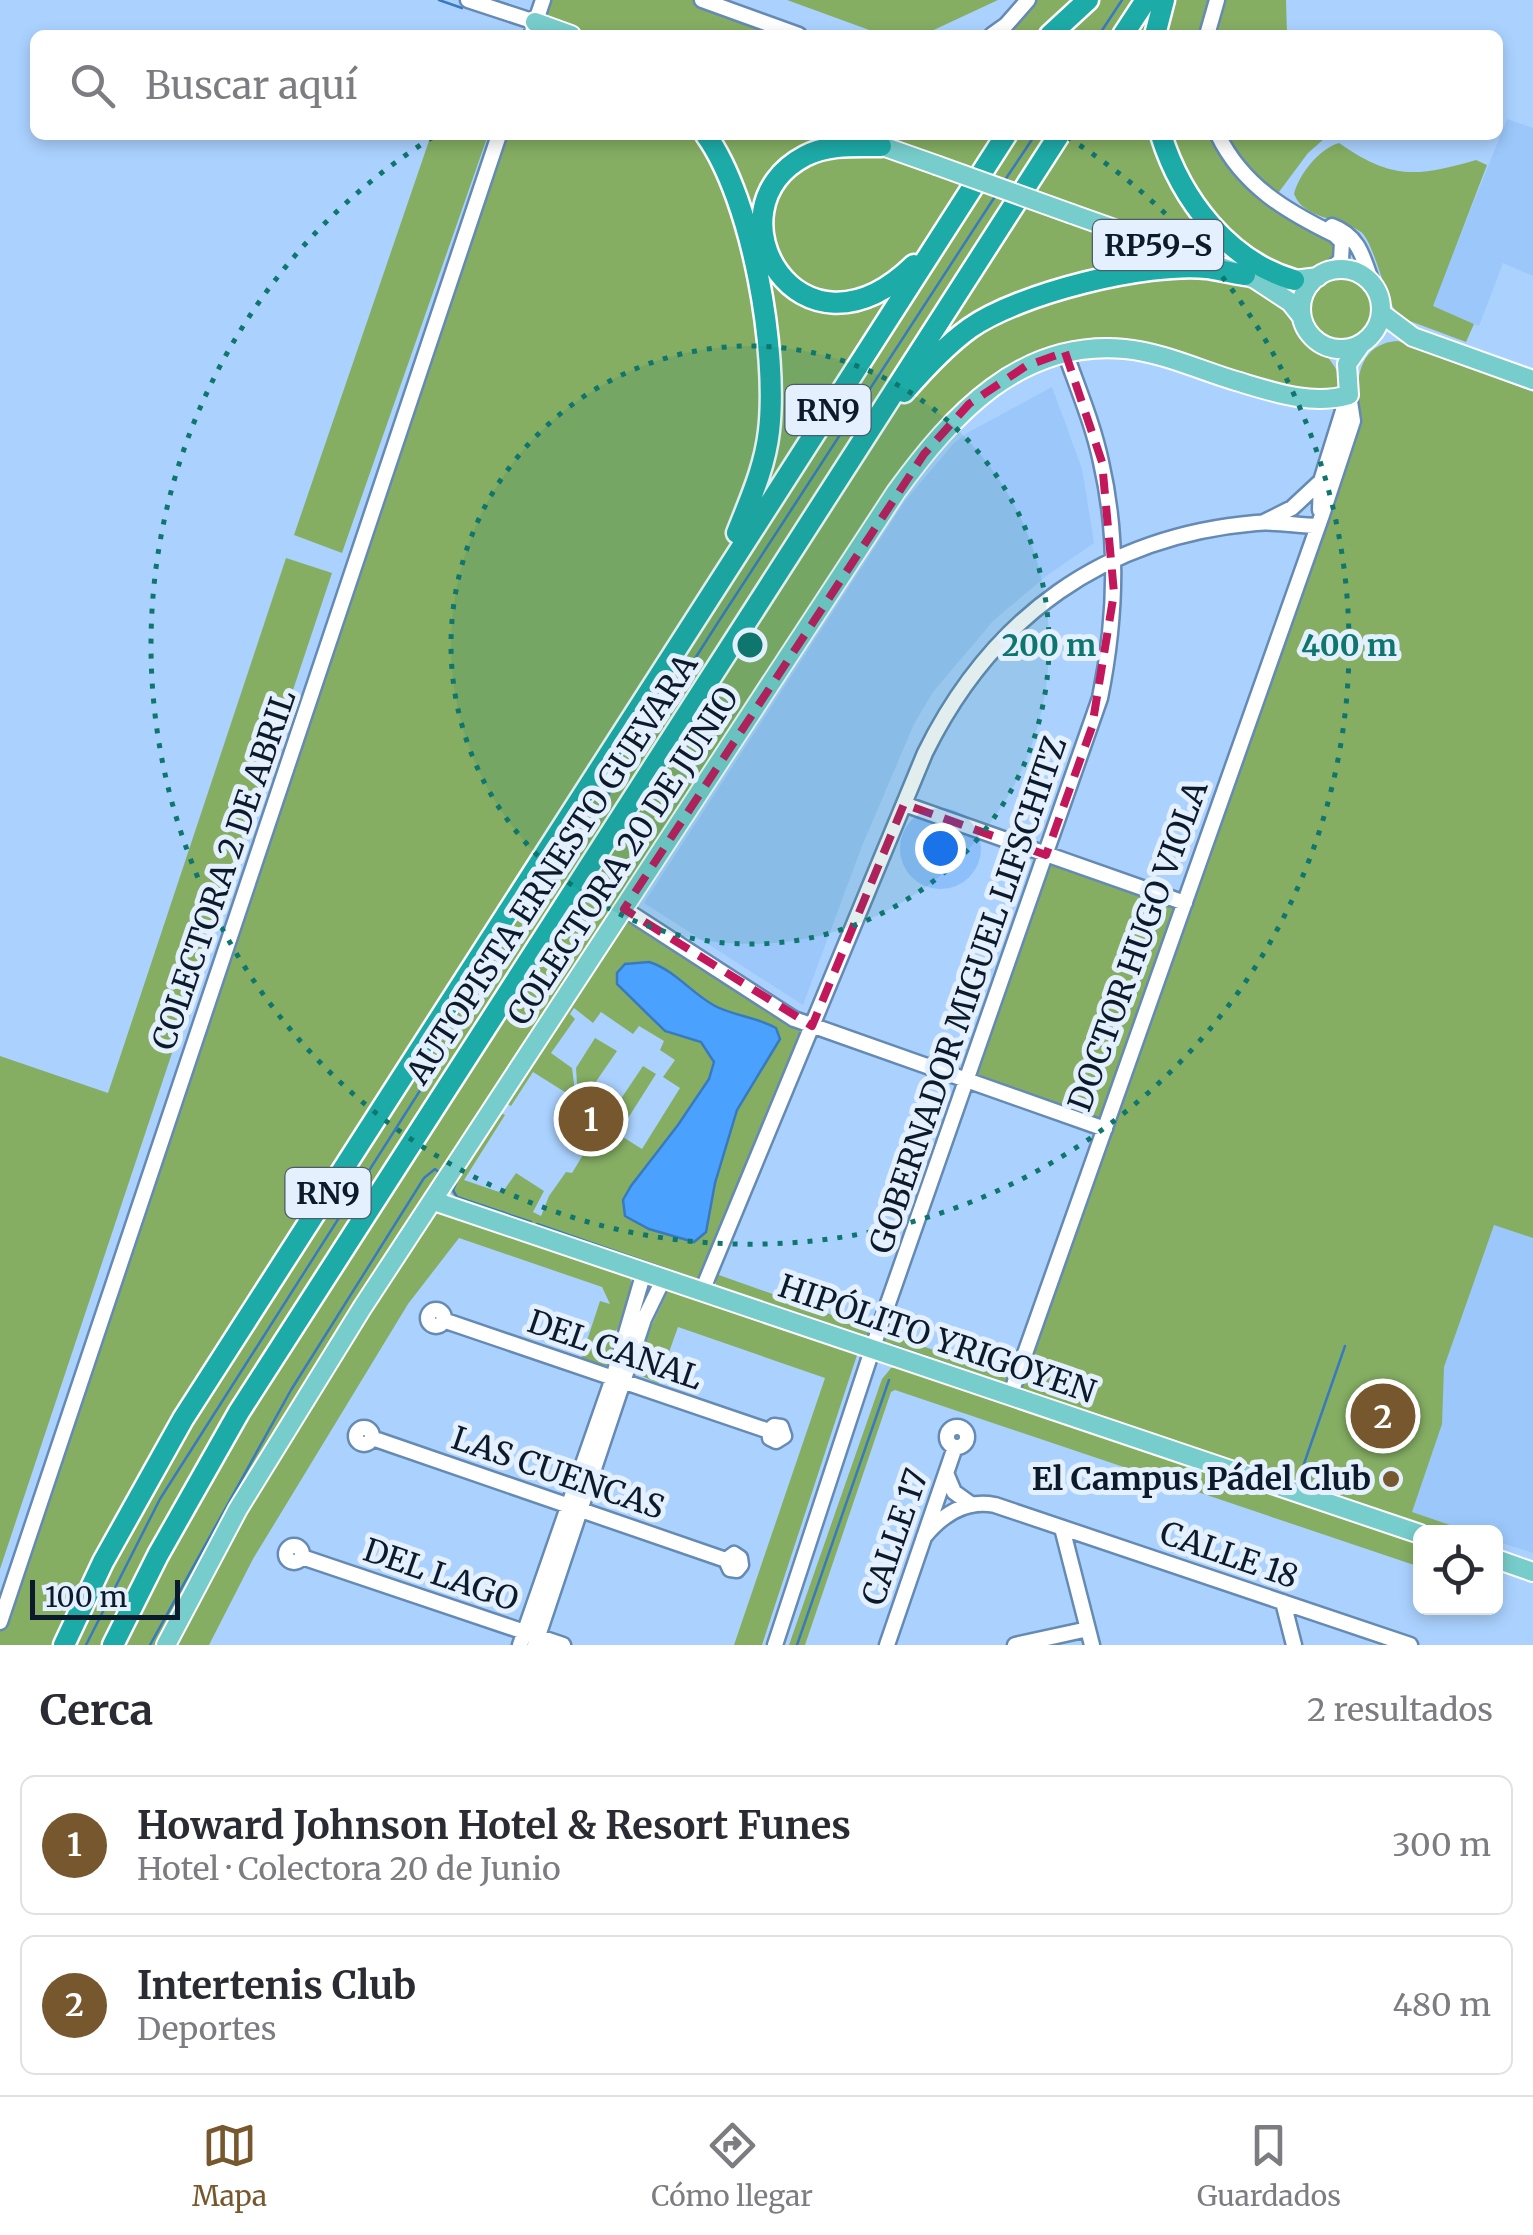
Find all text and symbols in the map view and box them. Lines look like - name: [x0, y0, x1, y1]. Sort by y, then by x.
- search box: [30, 30, 1503, 140]
- icon: search: [65, 58, 120, 113]
- text: Buscar aquí: [145, 62, 357, 109]
- road number: RP59-S: [1093, 220, 1223, 270]
- road number: RN9: [786, 385, 870, 435]
- text: 200 m: [1002, 626, 1096, 664]
- text: 400 m: [1301, 626, 1397, 664]
- centre of rings: [732, 627, 768, 663]
- street label: AUTOPISTA ERNESTO GUEVARA: [397, 646, 706, 1092]
- street label: COLECTORA 20 DE JUNIO: [499, 679, 747, 1033]
- street label: COLECTORA 2 DE ABRIL: [144, 685, 304, 1055]
- street label: GOBERNADOR MIGUEL LIFSCHITZ: [861, 731, 1075, 1259]
- street label: DOCTOR HUGO VIOLA: [1060, 775, 1217, 1117]
- your location: [915, 823, 966, 874]
- pin: 1: [558, 1082, 624, 1156]
- road number: RN9: [286, 1168, 370, 1218]
- street label: HIPÓLITO YRIGOYEN: [773, 1266, 1101, 1412]
- street label: DEL CANAL: [523, 1302, 708, 1399]
- pin: 2: [1350, 1378, 1416, 1454]
- street label: LAS CUENCAS: [447, 1418, 669, 1528]
- place label: El Campus Pádel Club: [1032, 1459, 1371, 1499]
- street label: CALLE 17: [853, 1464, 937, 1610]
- marker: El Campus Pádel Club: [1380, 1468, 1402, 1490]
- street label: CALLE 18: [1155, 1513, 1303, 1597]
- map controls: [1413, 1525, 1503, 1615]
- button: locate: [1413, 1525, 1503, 1615]
- street label: DEL LAGO: [358, 1530, 524, 1620]
- scale bar: [30, 1575, 180, 1620]
- text: 100 m: [45, 1579, 127, 1615]
- text: Cerca: [40, 1684, 153, 1736]
- text: 2 resultados: [1307, 1690, 1493, 1730]
- text: Howard Johnson Hotel & Resort Funes: [137, 1802, 851, 1849]
- text: 1: [67, 1825, 82, 1865]
- text: 300 m: [1392, 1825, 1491, 1865]
- text: Hotel · Colectora 20 de Junio: [137, 1849, 561, 1889]
- text: Intertenis Club: [137, 1962, 416, 2009]
- text: 2: [65, 1985, 84, 2025]
- text: 480 m: [1392, 1985, 1491, 2025]
- text: Deportes: [137, 2009, 276, 2049]
- tab: Mapa: [192, 2118, 267, 2214]
- tab: Cómo llegar: [651, 2118, 813, 2214]
- tab: Guardados: [1197, 2118, 1341, 2214]

